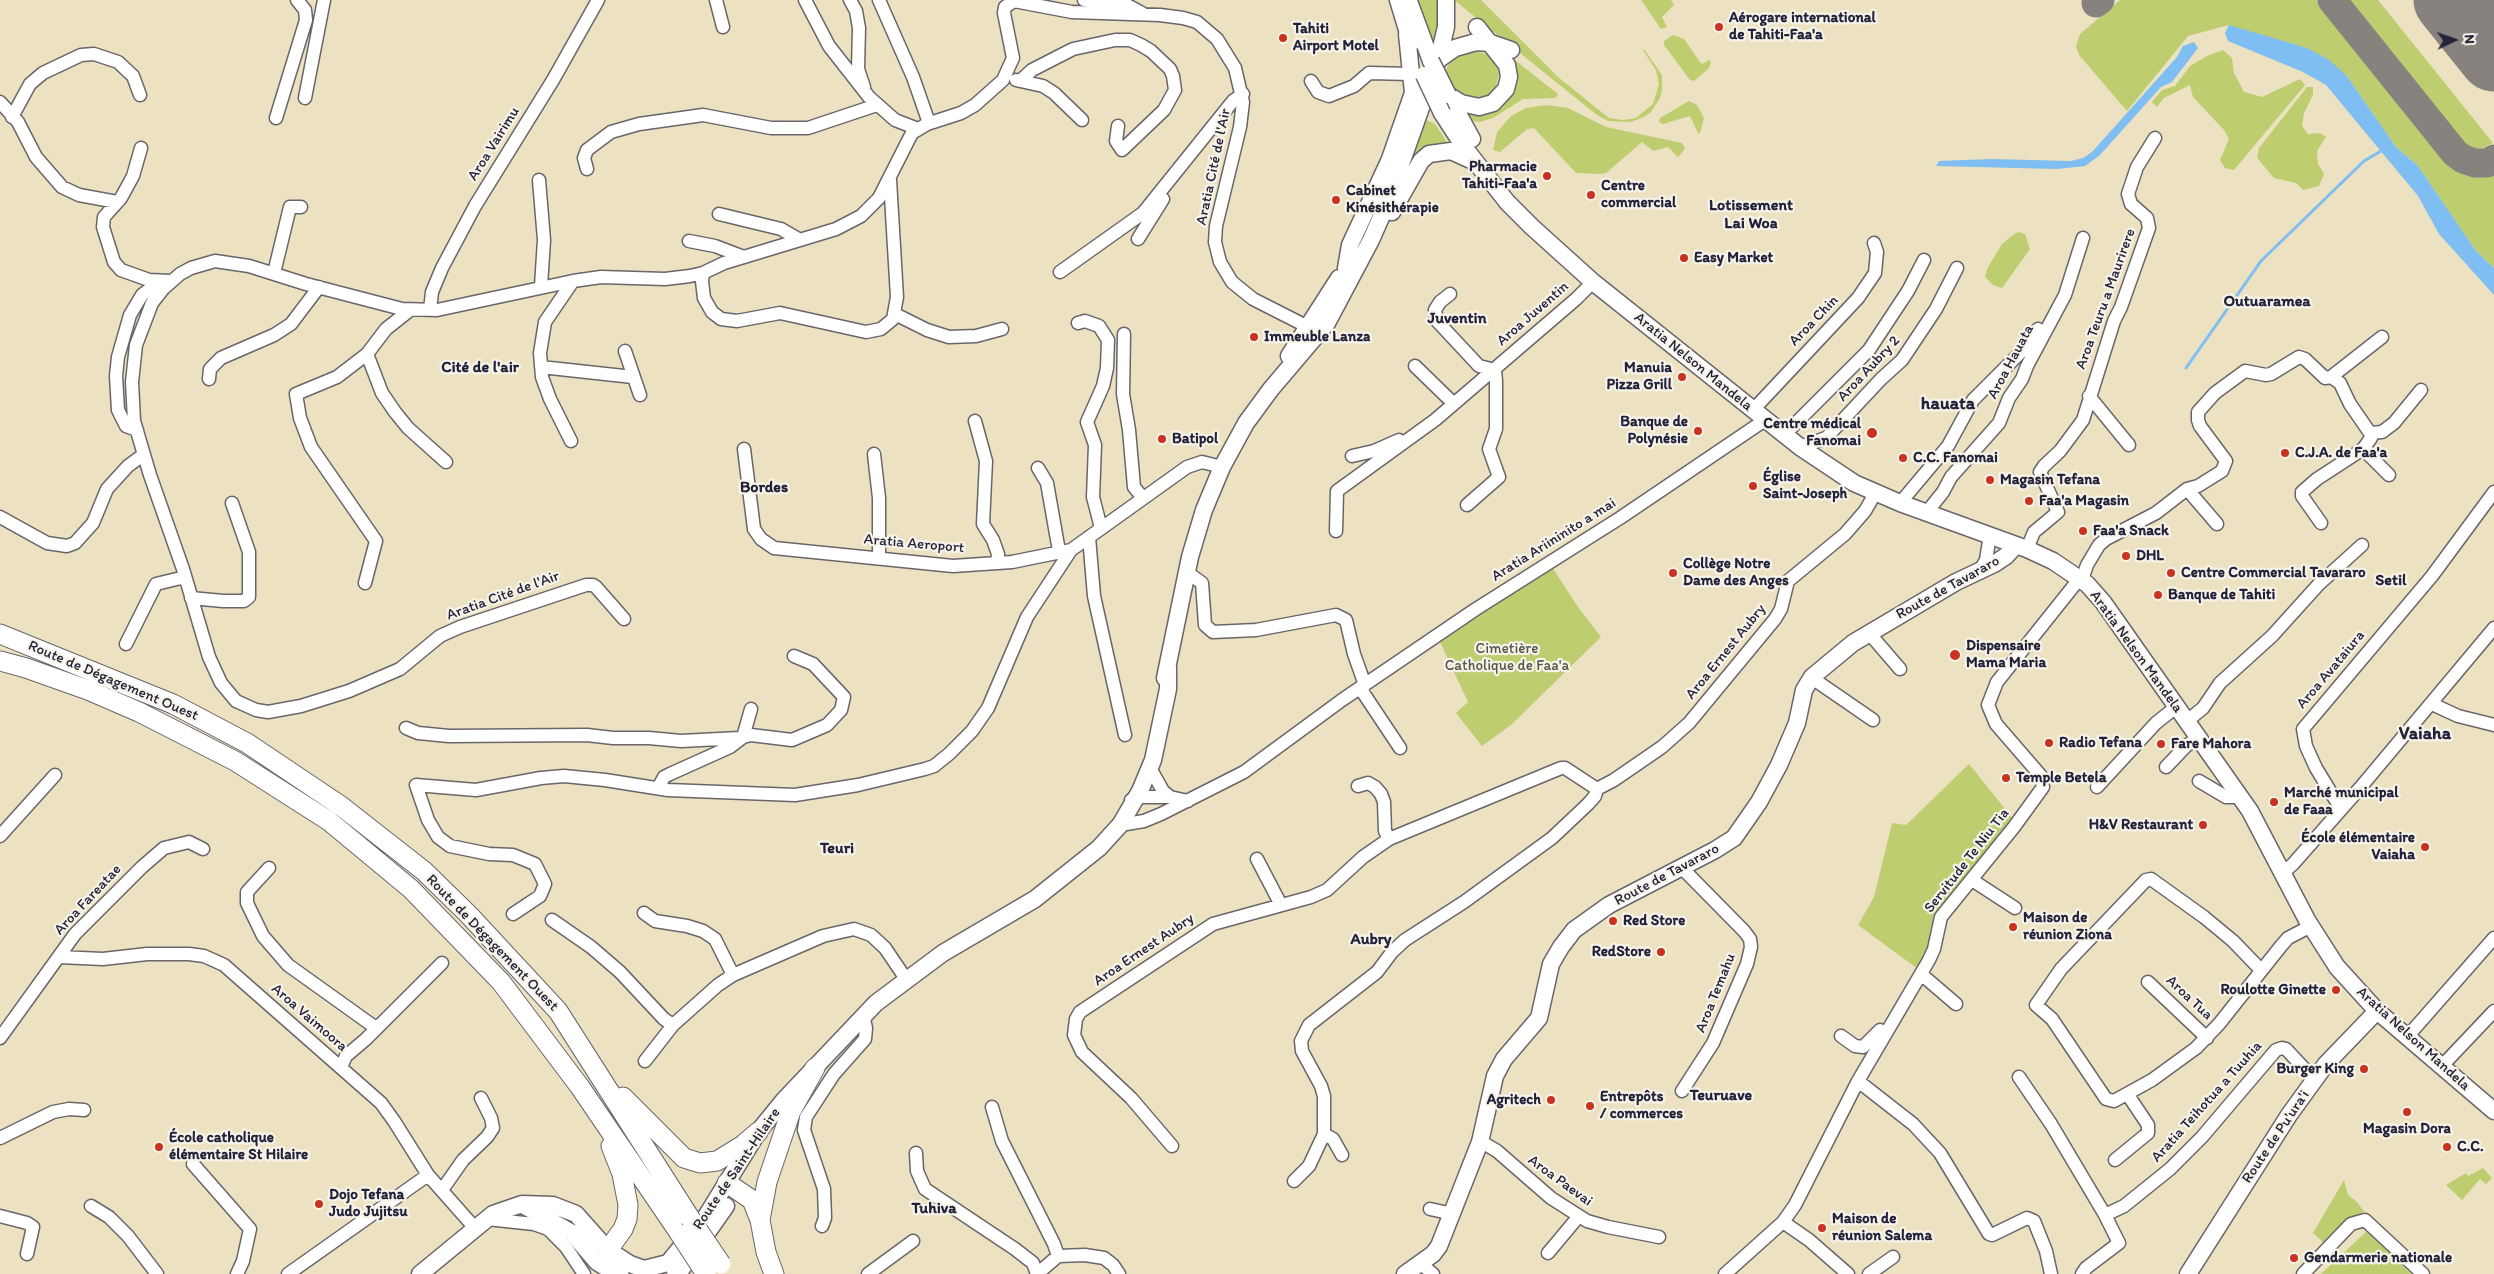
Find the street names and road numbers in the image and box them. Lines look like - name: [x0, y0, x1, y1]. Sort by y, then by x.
- street label: Aroa Vairimu: [464, 104, 524, 184]
- street label: Aratia Cité de l'Air: [1193, 107, 1235, 227]
- street label: Aroa Teuru a Maurirere: [2072, 226, 2140, 372]
- street label: Aroa Juventin: [1493, 278, 1573, 350]
- street label: Aroa Chin: [1785, 292, 1843, 350]
- street label: Aratia Nelson Mandela: [1630, 309, 1756, 415]
- street label: Aroa Hauata: [1984, 322, 2038, 402]
- street label: Aroa Aubry 2: [1834, 332, 1904, 406]
- street label: Aratia Ariininito a mai: [1488, 494, 1620, 586]
- street label: Aratia Aeroport: [863, 531, 965, 557]
- street label: Route de Tavararo: [1893, 552, 2003, 624]
- street label: Aratia Cité de l'Air: [444, 567, 562, 625]
- street label: Aratia Nelson Mandela: [2086, 587, 2186, 717]
- street label: Aroa Ernest Aubry: [1682, 601, 1770, 703]
- street label: Aroa Avataiura: [2293, 627, 2369, 713]
- street label: Route de Dégagement Ouest: [25, 637, 201, 725]
- street label: Servitude Te Niu Tia: [1921, 805, 2013, 917]
- street label: Route de Tavararo: [1612, 840, 1722, 910]
- street label: Aroa Fareatae: [51, 861, 125, 939]
- street label: Route de Dégagement Ouest: [422, 871, 562, 1015]
- street label: Aroa Ernest Aubry: [1090, 910, 1198, 990]
- street label: Aroa Temahu: [1692, 951, 1740, 1035]
- street label: Aroa Tua: [2162, 972, 2216, 1024]
- street label: Aroa Vaimoora: [267, 980, 351, 1056]
- street label: Aratia Nelson Mandela: [2352, 983, 2474, 1095]
- street label: Aratia Teihotua a Tuuhia: [2148, 1038, 2266, 1166]
- street label: Route de Pu'ura'i: [2238, 1087, 2314, 1187]
- street label: Route de Saint-Hilaire: [689, 1105, 785, 1233]
- street label: Aroa Paevai: [1524, 1152, 1596, 1210]

